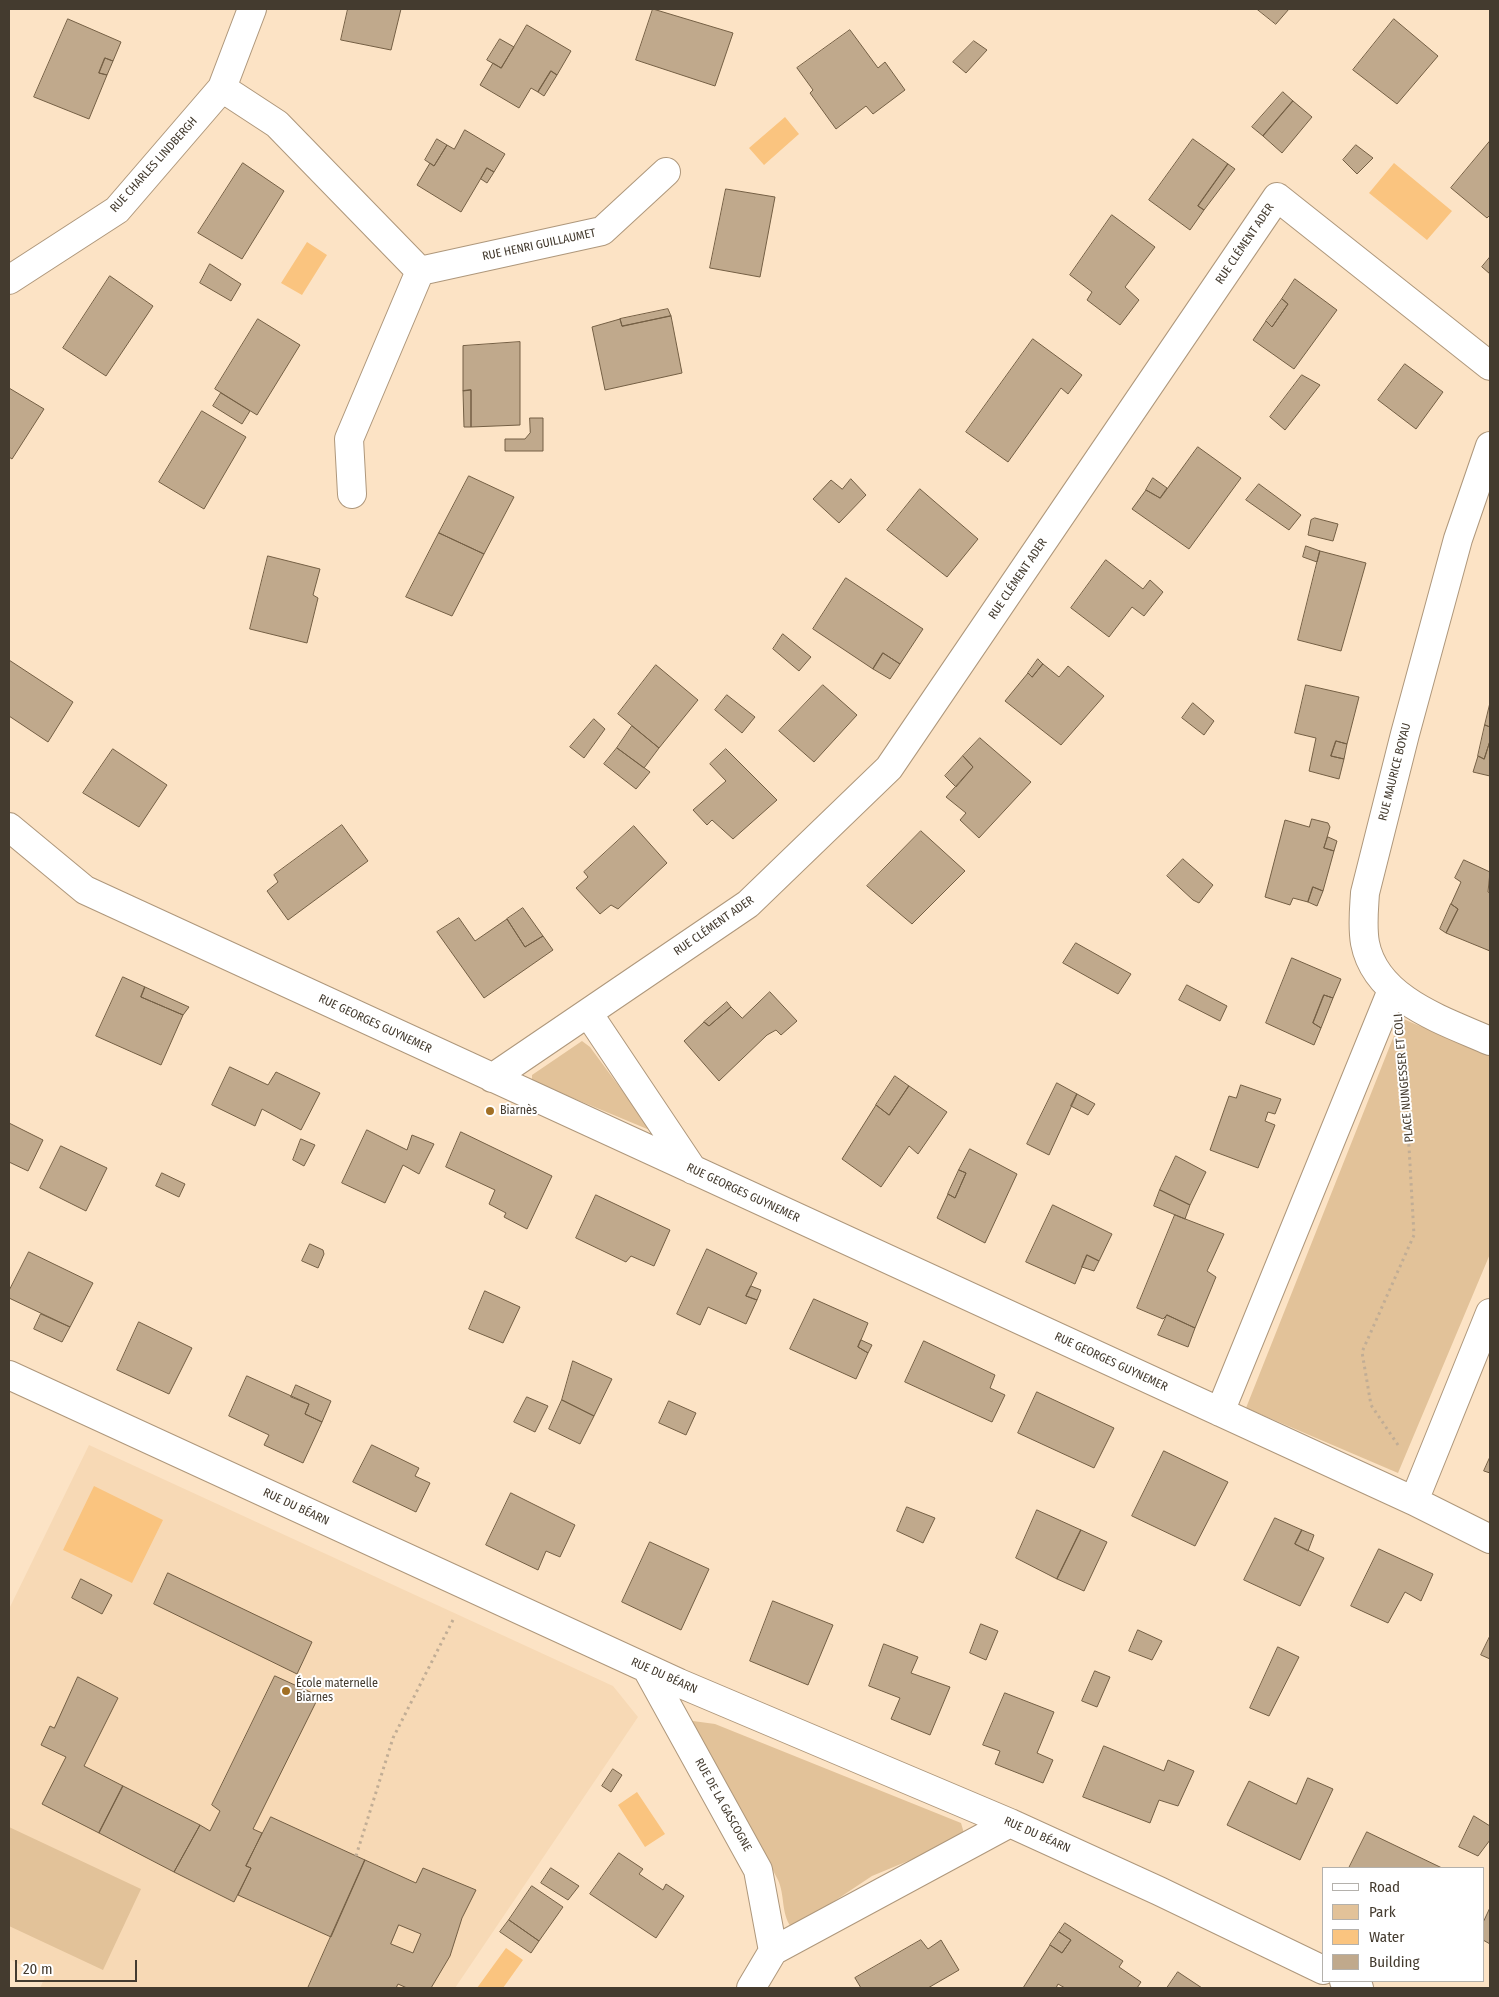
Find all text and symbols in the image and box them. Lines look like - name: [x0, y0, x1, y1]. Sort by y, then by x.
- street label: RUE CHARLES LINDBERGH: [107, 114, 201, 216]
- street label: RUE CLÉMENT ADER: [1213, 201, 1277, 287]
- street label: RUE HENRI GUILLAUMET: [481, 226, 597, 264]
- street label: RUE CLÉMENT ADER: [986, 536, 1050, 622]
- street label: RUE MAURICE BOYAU: [1376, 722, 1414, 822]
- street label: RUE CLÉMENT ADER: [671, 893, 757, 959]
- street label: RUE GEORGES GUYNEMER: [316, 991, 434, 1057]
- street label: PLACE NUNGESSER ET COLI: [1391, 1013, 1417, 1143]
- place label: Biarnès: [500, 1104, 537, 1118]
- marker: Biarnès: [484, 1105, 496, 1117]
- street label: RUE GEORGES GUYNEMER: [684, 1160, 802, 1226]
- street label: RUE GEORGES GUYNEMER: [1052, 1329, 1170, 1395]
- street label: RUE DU BÉARN: [261, 1485, 331, 1529]
- street label: RUE DU BÉARN: [629, 1655, 699, 1697]
- place label: École maternelle Biarnes: [296, 1677, 378, 1705]
- marker: École maternelle Biarnes: [280, 1685, 292, 1697]
- street label: RUE DE LA GASCOGNE: [691, 1756, 755, 1854]
- street label: RUE DU BÉARN: [1002, 1814, 1072, 1856]
- legend: [1322, 1867, 1484, 1982]
- text: Road: [1369, 1878, 1400, 1896]
- text: Park: [1369, 1903, 1396, 1921]
- text: Water: [1369, 1928, 1404, 1946]
- scale bar: [18, 1950, 140, 1982]
- text: Building: [1369, 1953, 1420, 1971]
- text: 20 m: [23, 1960, 53, 1978]

